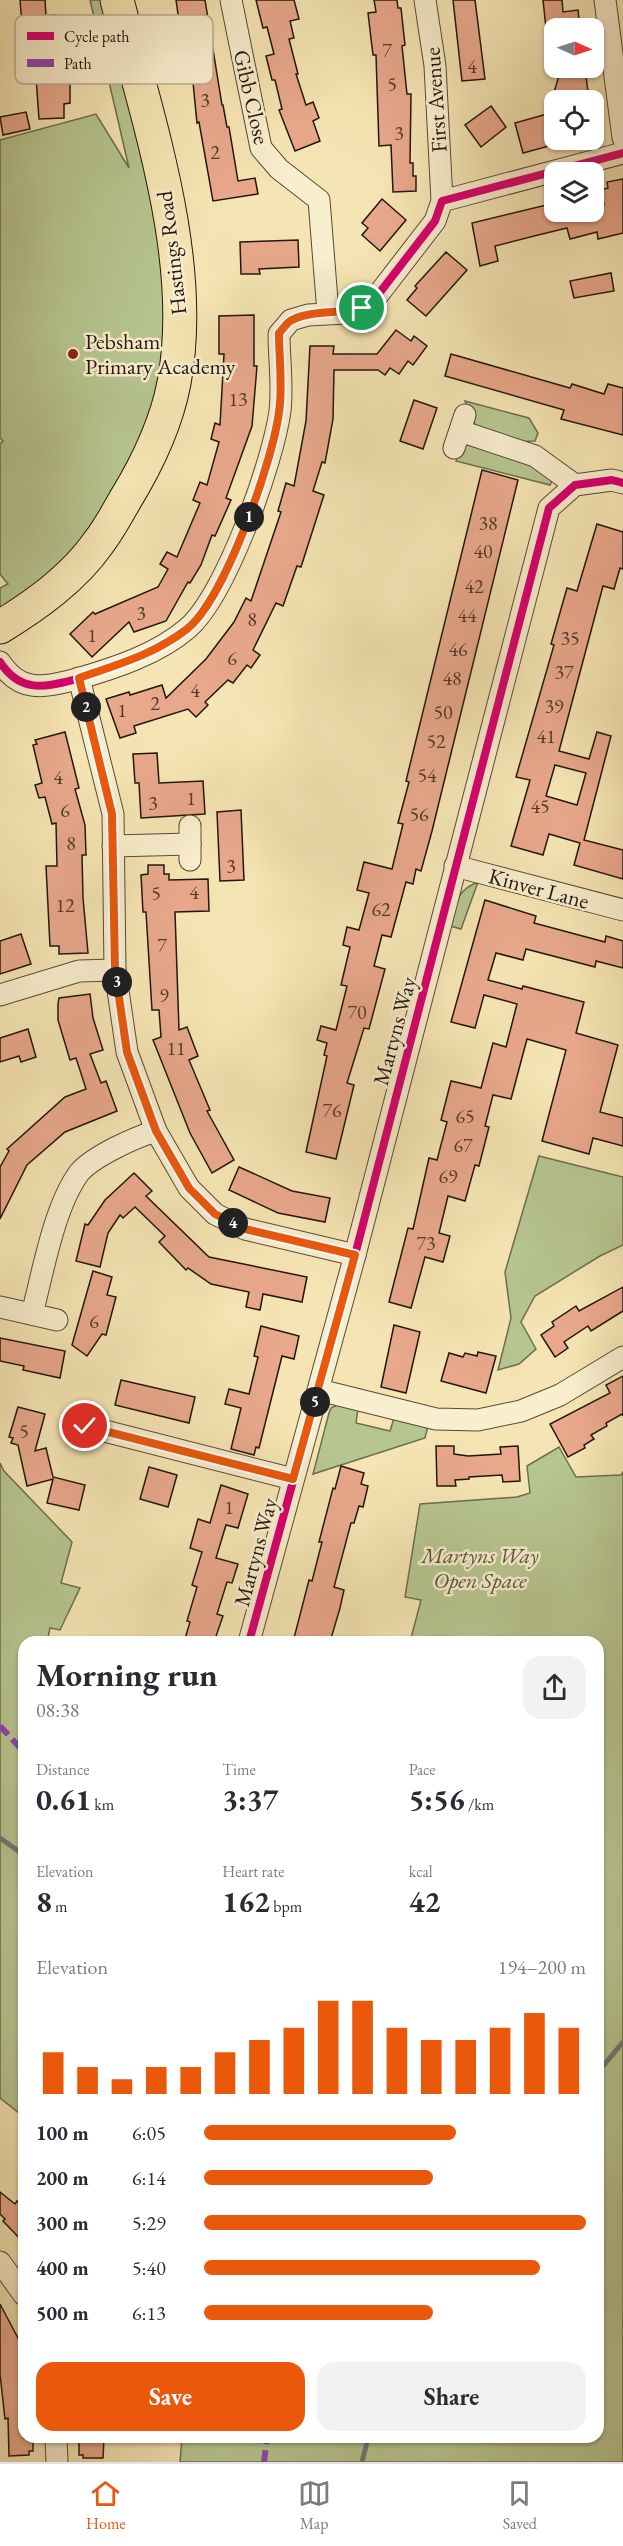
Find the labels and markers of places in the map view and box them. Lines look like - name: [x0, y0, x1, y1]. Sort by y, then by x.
- pin: [336, 282, 387, 333]
- place label: Pebsham Primary Academy: [85, 327, 236, 381]
- marker: Pebsham Primary Academy: [66, 347, 80, 361]
- pin: 1: [234, 502, 264, 532]
- pin: 2: [71, 692, 101, 722]
- pin: 3: [102, 967, 132, 997]
- pin: 4: [218, 1208, 248, 1238]
- pin: 5: [300, 1387, 330, 1417]
- pin: [59, 1400, 110, 1451]

